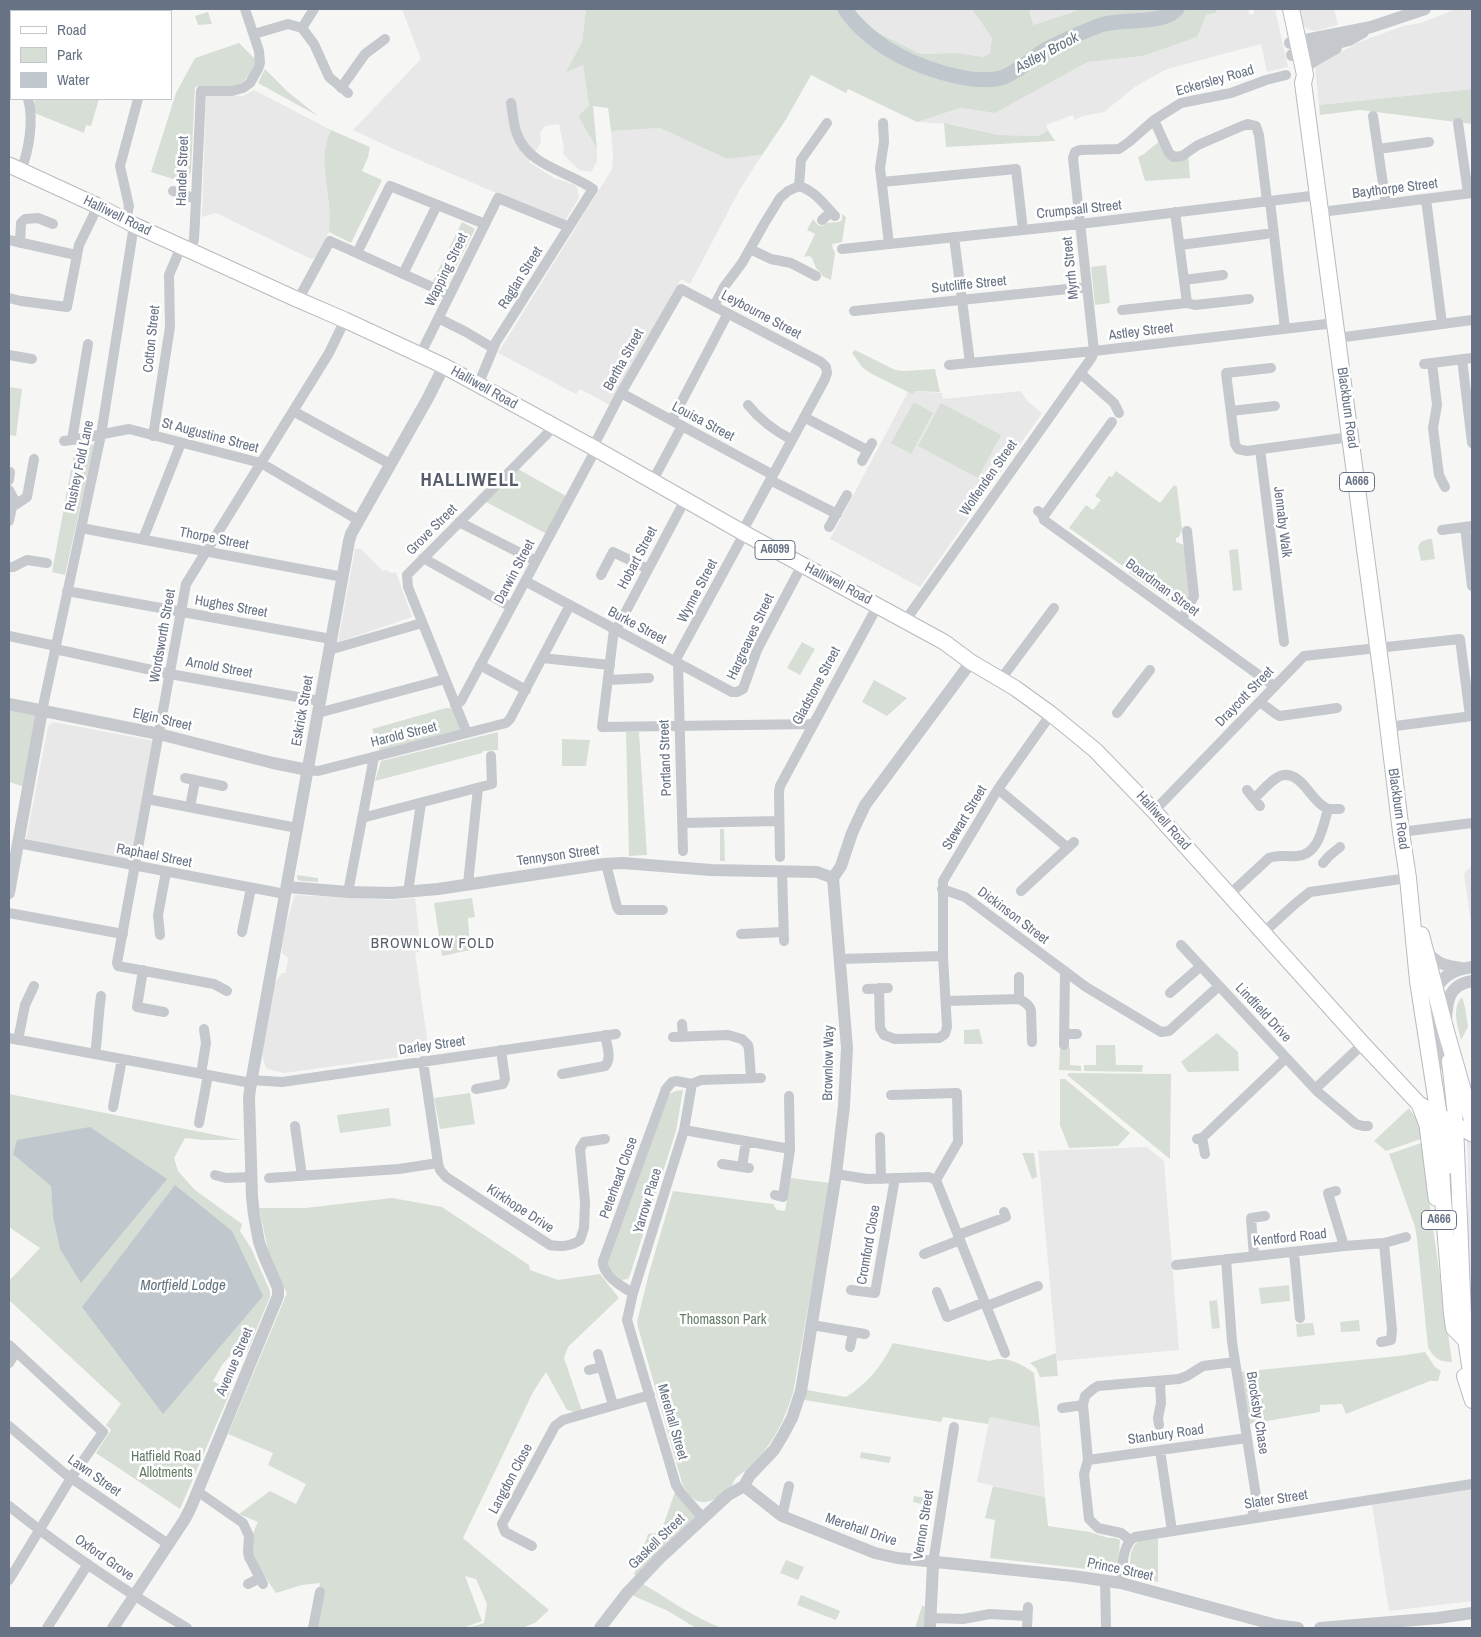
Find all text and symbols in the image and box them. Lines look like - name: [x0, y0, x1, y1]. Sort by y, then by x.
- legend: [10, 10, 172, 100]
- text: Road: [57, 19, 86, 40]
- water label: Astley Brook: [1012, 29, 1082, 77]
- text: Park: [57, 44, 82, 65]
- street label: Eckersley Road: [1174, 62, 1256, 100]
- text: Water: [57, 69, 89, 90]
- street label: Handel Street: [173, 136, 193, 206]
- street label: Baythorpe Street: [1351, 175, 1439, 203]
- street label: Halliwell Road: [80, 192, 154, 240]
- street label: Crumpsall Street: [1036, 197, 1122, 223]
- street label: Wapping Street: [422, 231, 472, 309]
- street label: Myrrh Street: [1059, 236, 1083, 300]
- street label: Raglan Street: [495, 244, 547, 312]
- street label: Sutcliffe Street: [931, 273, 1007, 297]
- street label: Leybourne Street: [718, 287, 804, 343]
- street label: Cotton Street: [140, 304, 164, 374]
- street label: Astley Street: [1108, 320, 1174, 344]
- street label: Bertha Street: [600, 326, 648, 394]
- street label: Halliwell Road: [448, 363, 520, 413]
- street label: Blackburn Road: [1333, 366, 1361, 450]
- street label: Louisa Street: [669, 399, 737, 445]
- street label: St Augustine Street: [160, 415, 260, 457]
- street label: Rushey Fold Lane: [62, 419, 98, 513]
- street label: Wolfenden Street: [957, 437, 1021, 519]
- district label: HALLIWELL: [419, 470, 521, 492]
- road number: A666: [1340, 472, 1374, 492]
- street label: Jennaby Walk: [1269, 485, 1295, 559]
- street label: Grove Street: [403, 501, 461, 559]
- street label: Thorpe Street: [178, 524, 250, 554]
- street label: Hobart Street: [615, 524, 661, 592]
- street label: Darwin Street: [491, 537, 539, 607]
- road number: A6099: [755, 540, 795, 560]
- street label: Wynne Street: [674, 556, 722, 626]
- street label: Boardman Street: [1122, 556, 1202, 620]
- street label: Halliwell Road: [802, 559, 874, 609]
- street label: Wordsworth Street: [146, 588, 180, 684]
- street label: Hargreaves Street: [724, 591, 778, 683]
- street label: Hughes Street: [193, 592, 269, 622]
- street label: Burke Street: [605, 604, 669, 648]
- street label: Gladstone Street: [789, 644, 845, 728]
- street label: Arnold Street: [185, 654, 253, 682]
- street label: Draycott Street: [1212, 664, 1278, 730]
- street label: Eskrick Street: [289, 674, 317, 748]
- street label: Elgin Street: [131, 705, 193, 735]
- street label: Harold Street: [369, 719, 439, 751]
- street label: Portland Street: [656, 719, 676, 797]
- street label: Blackburn Road: [1384, 767, 1412, 851]
- street label: Stewart Street: [939, 782, 991, 854]
- street label: Halliwell Road: [1132, 788, 1194, 854]
- street label: Raphael Street: [115, 840, 193, 872]
- street label: Tennyson Street: [516, 842, 600, 870]
- street label: Dickinson Street: [974, 884, 1052, 948]
- district label: BROWNLOW FOLD: [369, 935, 497, 953]
- street label: Lindfield Drive: [1231, 980, 1295, 1046]
- street label: Brownlow Way: [820, 1025, 838, 1101]
- street label: Darley Street: [398, 1033, 466, 1059]
- street label: Peterhead Close: [596, 1135, 642, 1221]
- street label: Yarrow Place: [630, 1166, 666, 1236]
- street label: Kirkhope Drive: [483, 1181, 557, 1237]
- street label: Cromford Close: [854, 1204, 884, 1286]
- road number: A666: [1422, 1210, 1456, 1230]
- street label: Kentford Road: [1252, 1226, 1328, 1250]
- water label: Mortfield Lodge: [140, 1277, 226, 1295]
- park label: Thomasson Park: [680, 1312, 766, 1328]
- street label: Avenue Street: [213, 1325, 257, 1399]
- street label: Brocksby Chase: [1242, 1370, 1272, 1456]
- street label: Merehall Street: [653, 1382, 691, 1462]
- street label: Stanbury Road: [1127, 1421, 1205, 1449]
- street label: Langdon Close: [485, 1441, 537, 1517]
- park label: Hatfield Road Allotments: [131, 1449, 201, 1481]
- street label: Lawn Street: [64, 1452, 124, 1500]
- street label: Slater Street: [1243, 1487, 1309, 1513]
- street label: Vernon Street: [910, 1489, 938, 1561]
- street label: Merehall Drive: [823, 1510, 899, 1550]
- street label: Gaskell Street: [625, 1511, 689, 1573]
- street label: Oxford Grove: [71, 1531, 137, 1585]
- street label: Prince Street: [1085, 1555, 1155, 1585]

